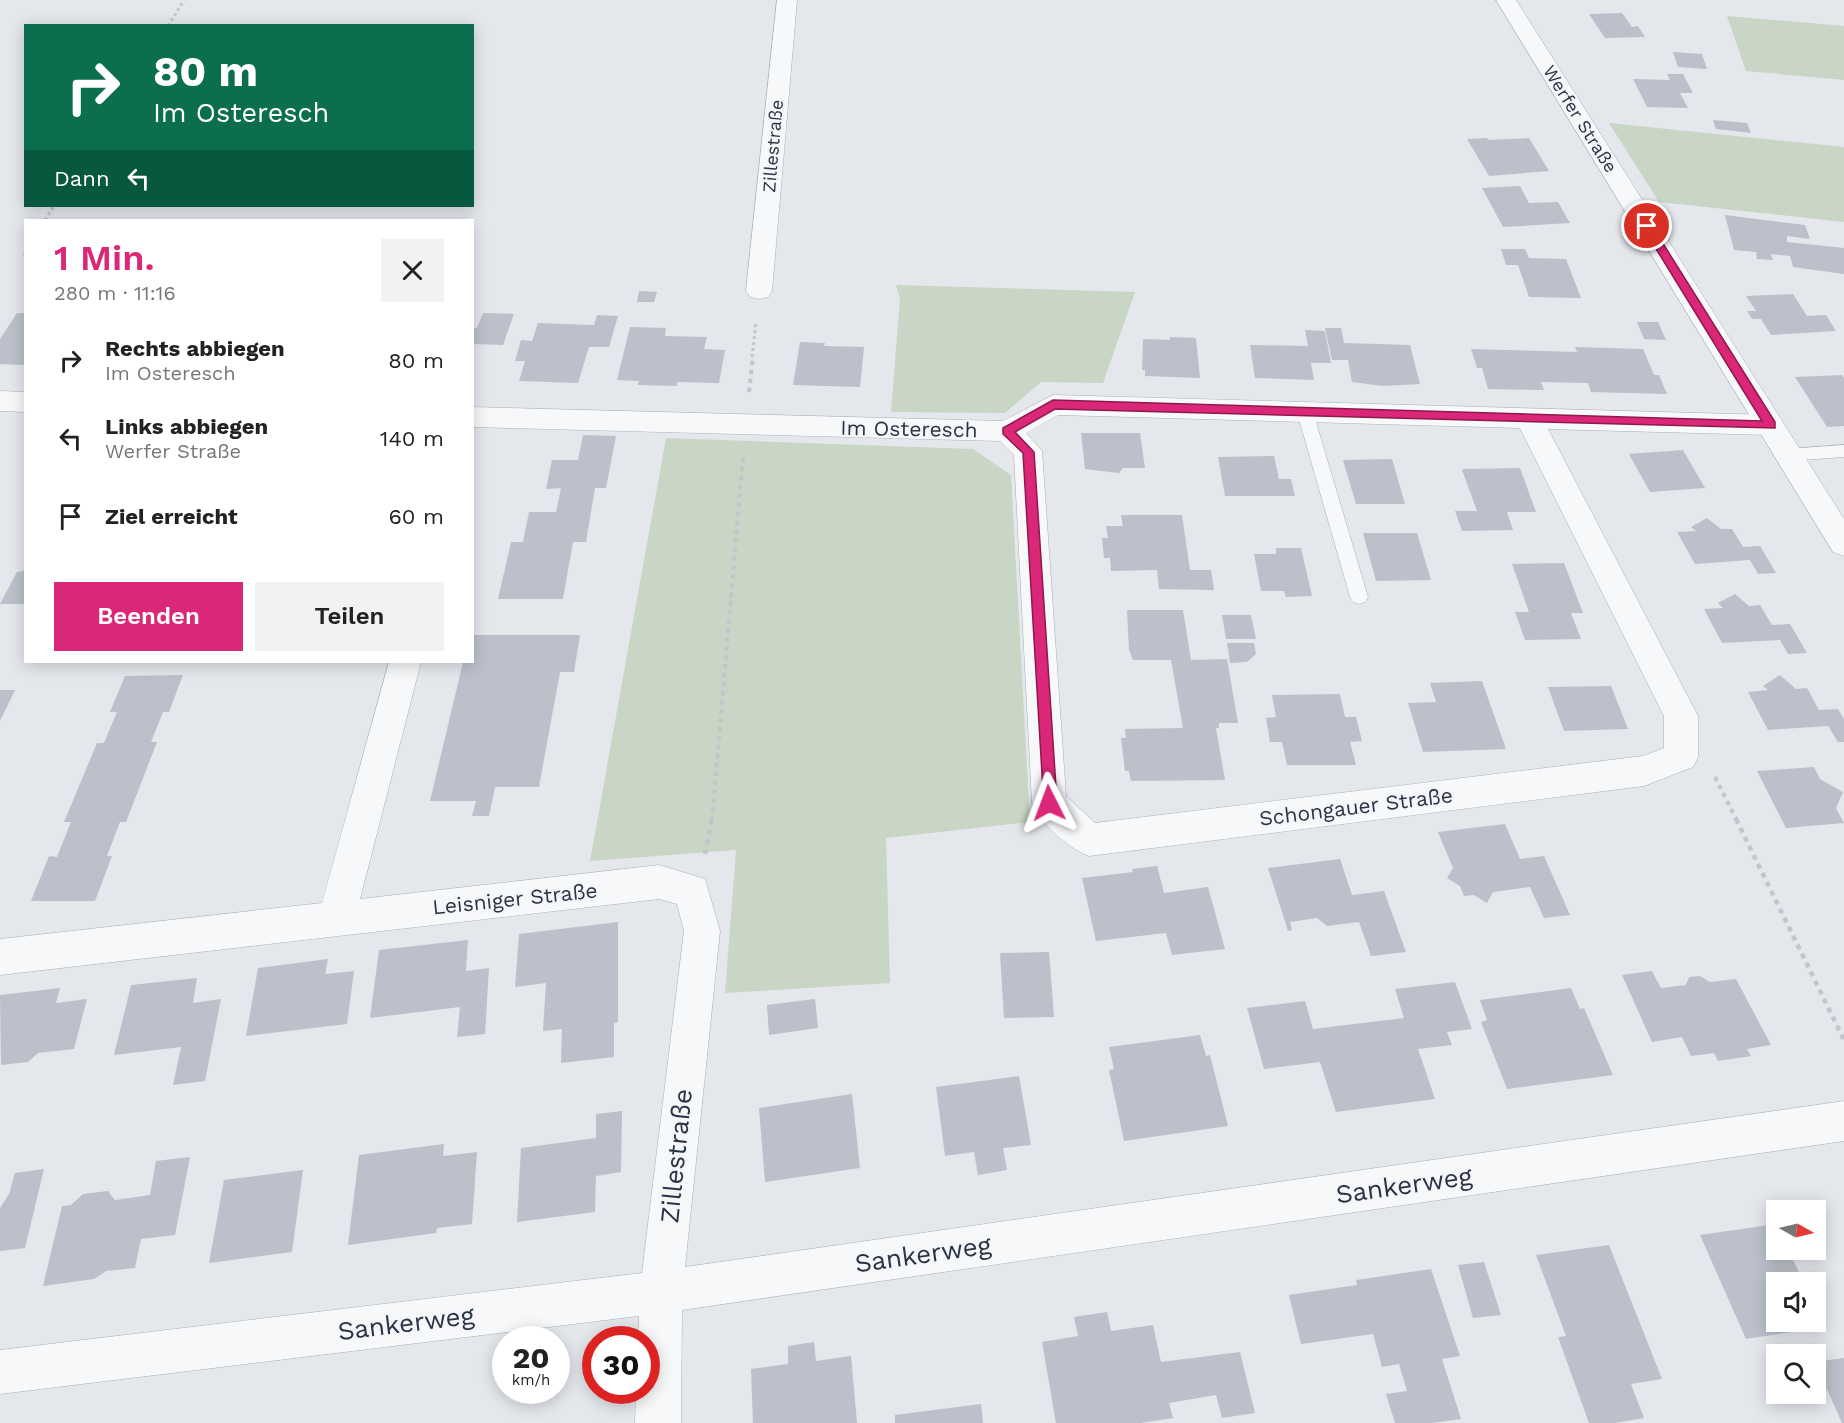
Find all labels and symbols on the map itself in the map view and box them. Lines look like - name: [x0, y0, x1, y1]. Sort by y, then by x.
- street label: Werfer Straße: [1539, 61, 1622, 176]
- street label: Zillestraße: [758, 99, 787, 193]
- pin: [1621, 200, 1672, 251]
- street label: Im Osteresch: [840, 415, 978, 442]
- position arrow: [1017, 771, 1081, 835]
- street label: Schongauer Straße: [1258, 782, 1454, 831]
- street label: Leisniger Straße: [431, 877, 599, 920]
- street label: Zillestraße: [654, 1087, 698, 1225]
- street label: Sankerweg: [1334, 1161, 1474, 1209]
- north arrow: [1766, 1200, 1826, 1260]
- street label: Sankerweg: [853, 1230, 993, 1278]
- street label: Sankerweg: [336, 1300, 476, 1346]
- speed limit sign: 30: [582, 1326, 660, 1404]

